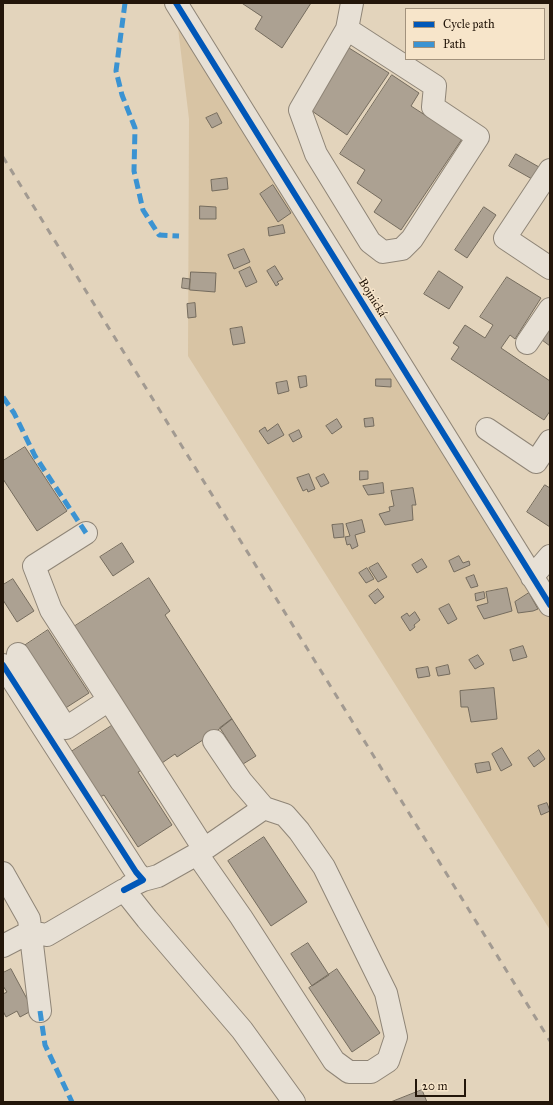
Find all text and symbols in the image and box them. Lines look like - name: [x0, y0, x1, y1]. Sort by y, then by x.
- legend: [405, 8, 545, 60]
- text: Cycle path: [443, 17, 495, 31]
- text: Path: [443, 37, 466, 51]
- street label: Bojnická: [355, 276, 389, 320]
- scale bar: [417, 1071, 468, 1097]
- text: 20 m: [422, 1079, 448, 1093]

